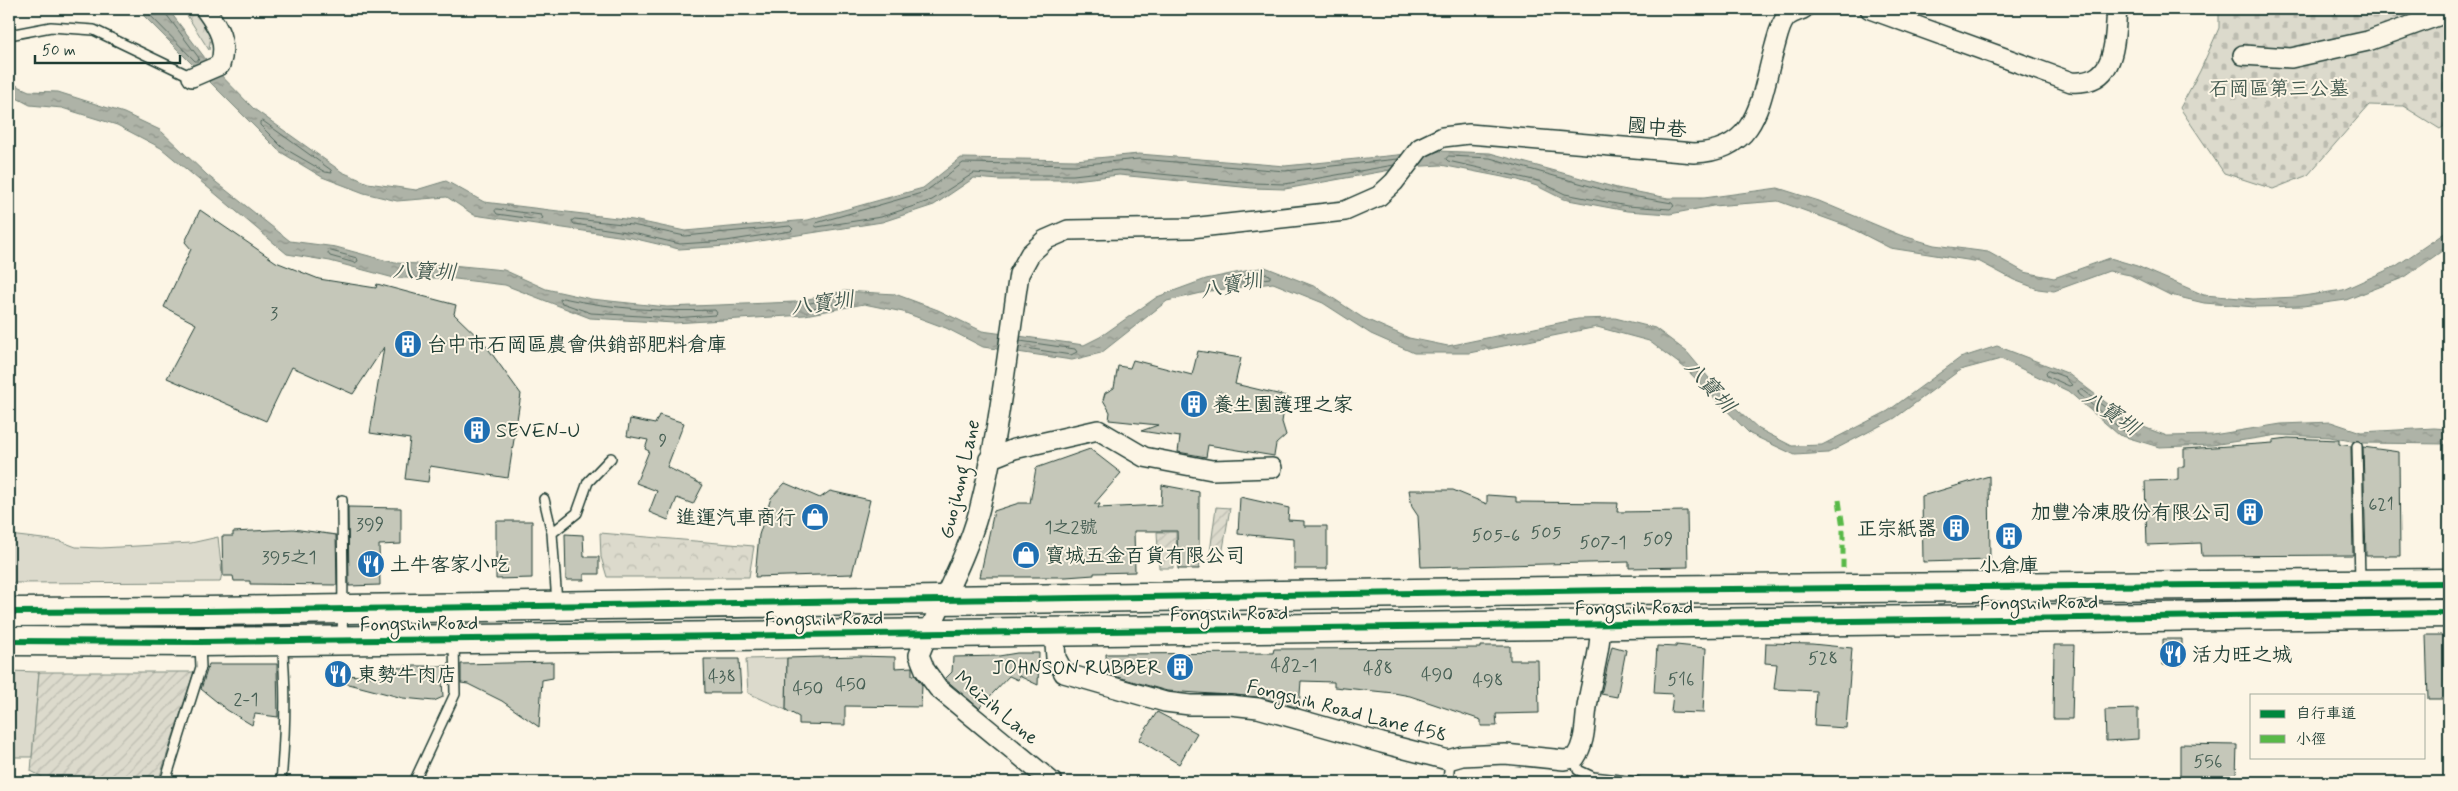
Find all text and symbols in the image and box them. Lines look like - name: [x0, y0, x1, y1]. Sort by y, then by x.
- scale bar: [35, 32, 180, 64]
- text: 50 m: [42, 41, 76, 61]
- park label: 石岡區第三公墓: [2209, 76, 2349, 103]
- street label: 國中巷: [1626, 112, 1689, 145]
- water label: 八寶圳: [392, 257, 458, 287]
- water label: 八寶圳: [1198, 266, 1267, 306]
- water label: 八寶圳: [789, 285, 857, 322]
- house number: 3: [270, 302, 278, 326]
- building icon: 台中市石岡區農會供銷部肥料倉庫: [393, 329, 423, 359]
- place label: 台中市石岡區農會供銷部肥料倉庫: [427, 332, 727, 359]
- water label: 八寶圳: [1678, 354, 1742, 421]
- water label: 八寶圳: [2076, 384, 2146, 443]
- building icon: 養生園護理之家: [1179, 389, 1209, 419]
- place label: 養生園護理之家: [1213, 392, 1353, 419]
- building icon: SEVEN-U: [462, 415, 492, 445]
- street label: Guojhong Lane: [934, 417, 989, 542]
- place label: SEVEN-U: [496, 418, 581, 445]
- house number: 9: [659, 429, 668, 453]
- house number: 621: [2368, 493, 2394, 517]
- building icon: 加豐冷凍股份有限公司: [2235, 497, 2265, 527]
- place label: 加豐冷凍股份有限公司: [2031, 500, 2231, 527]
- shop icon: 進運汽車商行: [800, 502, 830, 532]
- place label: 進運汽車商行: [676, 505, 796, 532]
- house number: 399: [356, 513, 384, 537]
- building icon: 正宗紙器: [1941, 513, 1971, 543]
- house number: 1之2號: [1045, 516, 1097, 540]
- place label: 正宗紙器: [1857, 516, 1937, 543]
- house number: 505: [1530, 521, 1562, 545]
- building icon: 小倉庫: [1994, 521, 2024, 551]
- house number: 505-6: [1472, 524, 1520, 548]
- house number: 509: [1643, 528, 1673, 552]
- house number: 507-1: [1579, 531, 1627, 555]
- shop icon: 寶城五金百貨有限公司: [1011, 540, 1041, 570]
- place label: 寶城五金百貨有限公司: [1045, 543, 1245, 570]
- house number: 395之1: [262, 546, 316, 570]
- restaurant icon: 土牛客家小吃: [356, 549, 386, 579]
- place label: 土牛客家小吃: [390, 552, 510, 579]
- place label: 小倉庫: [1979, 553, 2039, 580]
- street label: Fongshih Road: [1980, 589, 2099, 619]
- street label: Fongshih Road: [1575, 594, 1694, 624]
- street label: Fongshih Road: [1170, 600, 1289, 630]
- street label: Fongshih Road: [765, 605, 884, 635]
- street label: Fongshih Road: [360, 610, 479, 640]
- restaurant icon: 活力旺之城: [2158, 639, 2188, 669]
- place label: 活力旺之城: [2192, 642, 2292, 669]
- house number: 528: [1808, 647, 1838, 671]
- building icon: JOHNSON RUBBER: [1165, 652, 1195, 682]
- house number: 482-1: [1270, 654, 1318, 678]
- place label: JOHNSON RUBBER: [992, 655, 1161, 682]
- house number: 488: [1363, 657, 1393, 681]
- restaurant icon: 東勢牛肉店: [323, 659, 353, 689]
- place label: 東勢牛肉店: [357, 662, 457, 689]
- house number: 490: [1421, 663, 1453, 687]
- house number: 438: [708, 665, 736, 689]
- street label: Meizih Lane: [948, 665, 1044, 751]
- house number: 516: [1667, 668, 1695, 692]
- house number: 498: [1473, 669, 1503, 693]
- house number: 450: [836, 673, 866, 697]
- street label: Fongshih Road Lane 458: [1244, 674, 1450, 750]
- house number: 450: [793, 677, 823, 701]
- house number: 2-1: [234, 688, 258, 712]
- legend: [2250, 694, 2426, 758]
- text: 自行車道: [2296, 704, 2356, 724]
- text: 小徑: [2296, 730, 2326, 750]
- house number: 556: [2194, 750, 2222, 774]

